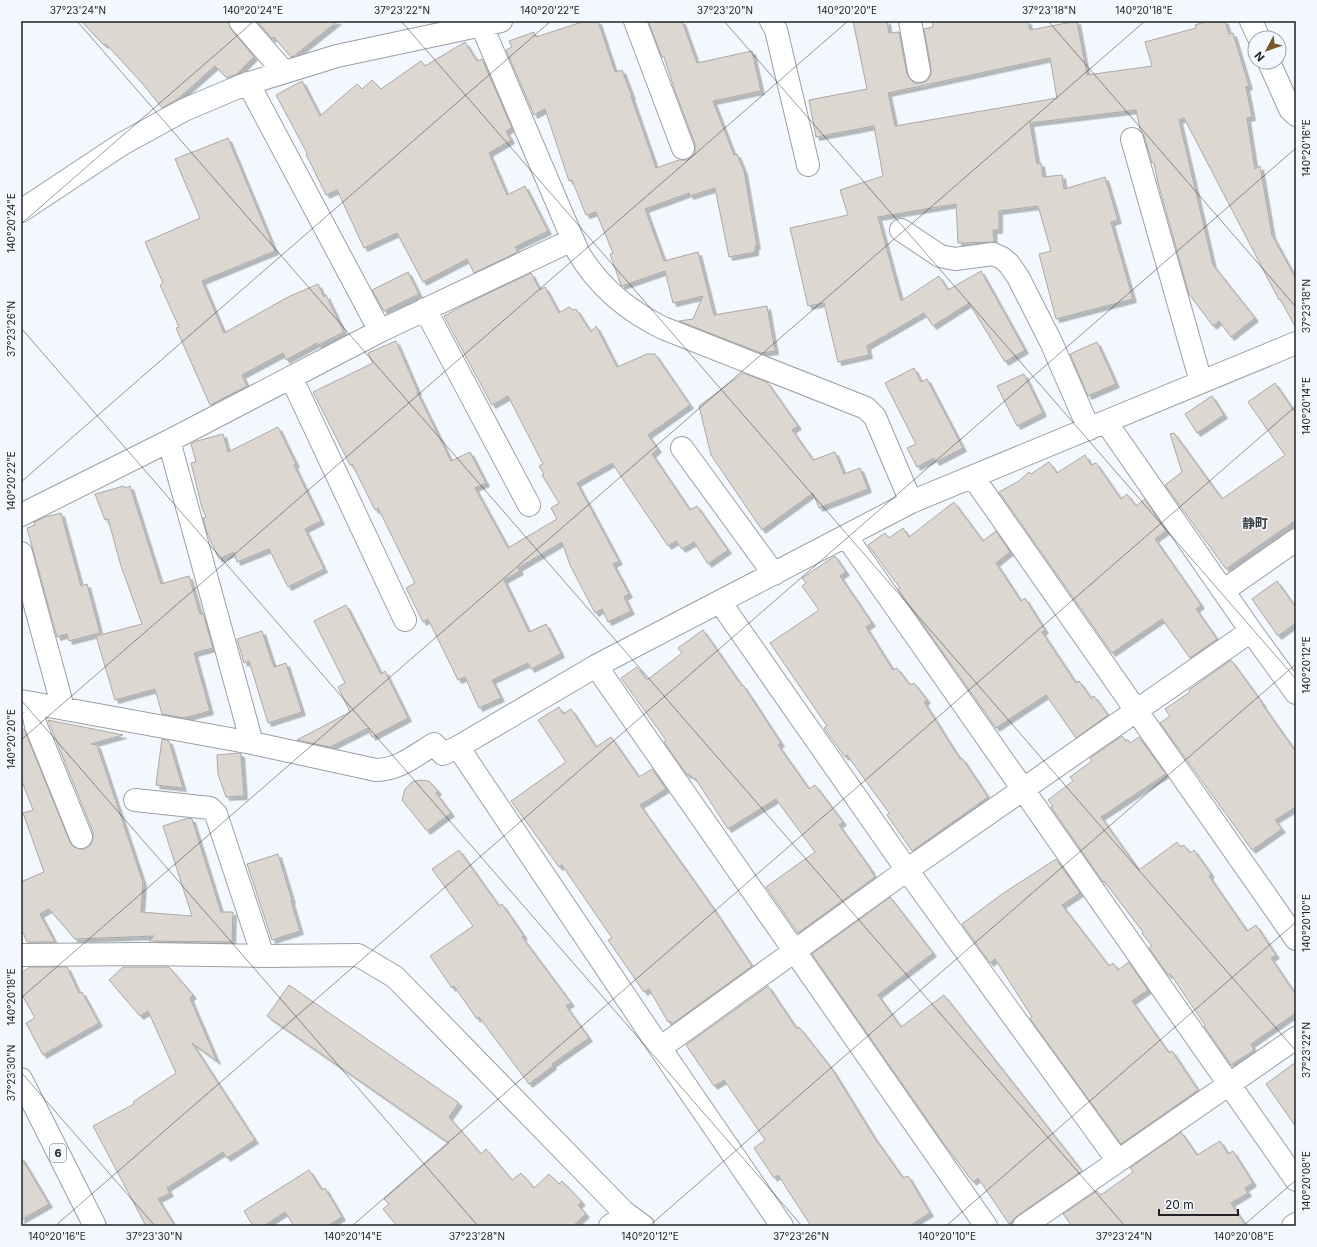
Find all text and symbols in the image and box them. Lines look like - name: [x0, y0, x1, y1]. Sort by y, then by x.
- text: 37°23'24"N: [50, 4, 106, 16]
- text: 140°20'24"E: [223, 4, 283, 16]
- text: 37°23'22"N: [374, 4, 430, 16]
- text: 140°20'22"E: [520, 4, 580, 16]
- text: 37°23'20"N: [697, 4, 753, 16]
- text: 140°20'20"E: [817, 4, 877, 16]
- text: 37°23'18"N: [1022, 4, 1076, 16]
- text: 140°20'18"E: [1115, 4, 1173, 16]
- north arrow: [1247, 30, 1287, 70]
- text: N: [1251, 49, 1267, 64]
- text: 140°20'16"E: [1300, 119, 1312, 177]
- text: 140°20'24"E: [5, 193, 17, 253]
- text: 37°23'18"N: [1300, 279, 1312, 333]
- text: 37°23'26"N: [5, 301, 17, 357]
- text: 140°20'14"E: [1300, 377, 1312, 435]
- text: 140°20'22"E: [5, 451, 17, 511]
- district label: 静町: [1242, 515, 1268, 531]
- text: 140°20'12"E: [1300, 636, 1312, 694]
- text: 140°20'20"E: [5, 709, 17, 769]
- text: 140°20'10"E: [1300, 894, 1312, 952]
- text: 140°20'18"E: [5, 968, 17, 1026]
- text: 37°23'22"N: [1300, 1022, 1312, 1078]
- text: 37°23'30"N: [5, 1045, 17, 1101]
- road number: 6: [50, 1144, 66, 1162]
- text: 140°20'08"E: [1300, 1151, 1312, 1211]
- scale bar: [1159, 1191, 1238, 1217]
- text: 20 m: [1165, 1197, 1194, 1212]
- text: 140°20'16"E: [28, 1230, 86, 1242]
- text: 37°23'30"N: [126, 1230, 182, 1242]
- text: 140°20'14"E: [324, 1230, 382, 1242]
- text: 37°23'28"N: [449, 1230, 505, 1242]
- text: 140°20'12"E: [621, 1230, 679, 1242]
- text: 37°23'26"N: [773, 1230, 829, 1242]
- text: 140°20'10"E: [918, 1230, 976, 1242]
- text: 37°23'24"N: [1096, 1230, 1152, 1242]
- text: 140°20'08"E: [1214, 1230, 1274, 1242]

